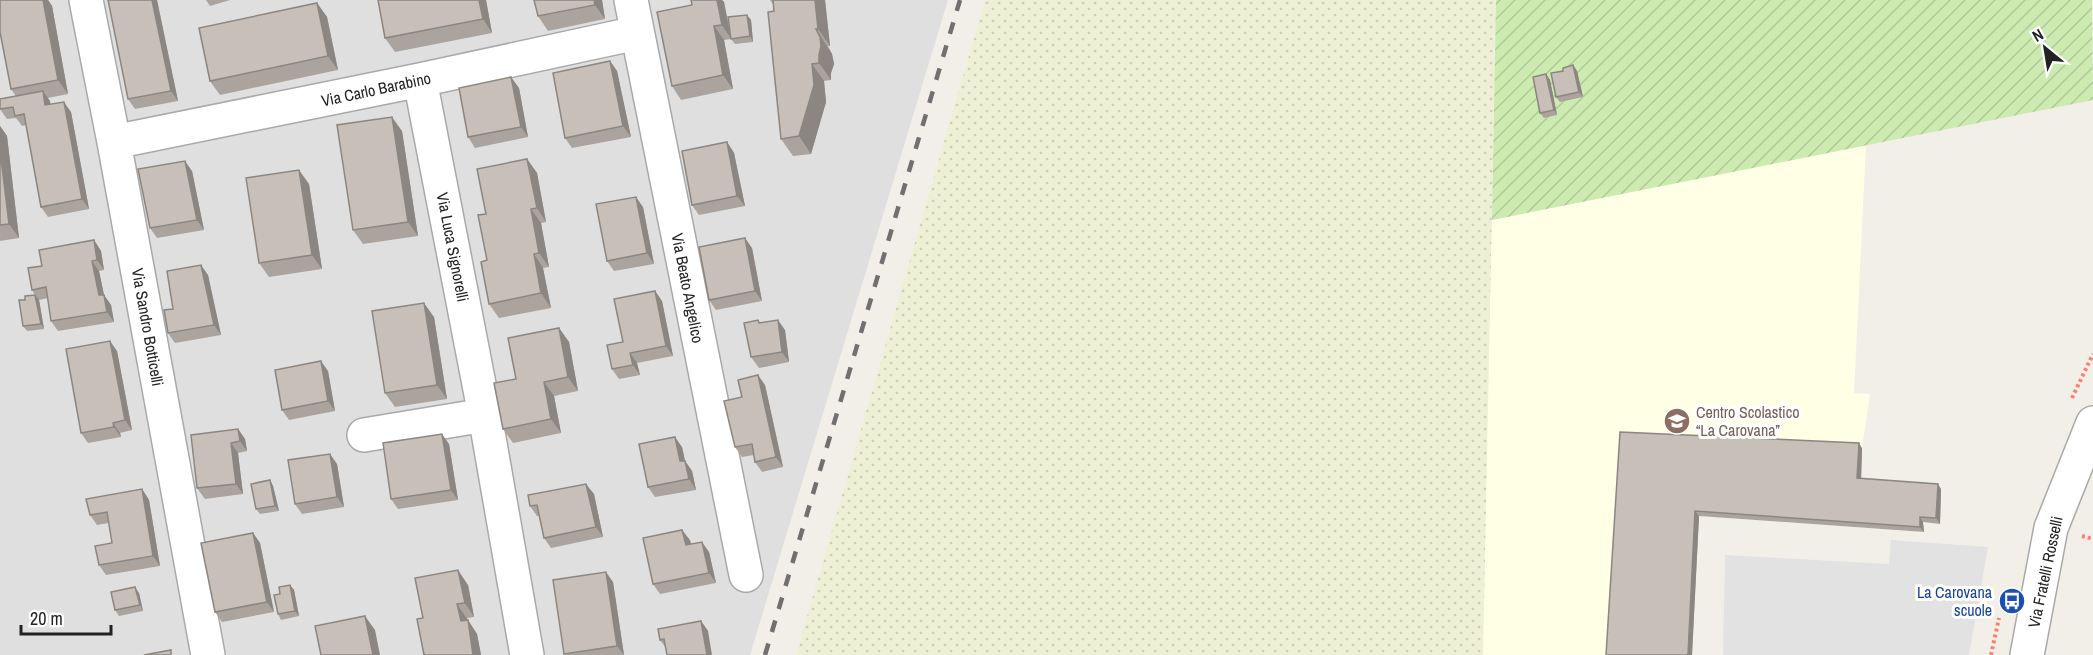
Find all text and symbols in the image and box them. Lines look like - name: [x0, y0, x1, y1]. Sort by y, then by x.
- north arrow: [2015, 18, 2075, 78]
- text: N: [2028, 23, 2047, 47]
- street label: Via Carlo Barabino: [319, 67, 433, 111]
- street label: Via Luca Signorelli: [432, 191, 474, 303]
- street label: Via Beato Angelico: [667, 231, 709, 345]
- street label: Via Sandro Botticelli: [127, 266, 169, 388]
- place label: Centro Scolastico “La Carovana”: [1696, 401, 1800, 441]
- school or university icon: Centro Scolastico “La Carovana”: [1662, 406, 1692, 436]
- street label: Via Fratelli Rosselli: [2022, 514, 2068, 630]
- place label: La Carovana scuole: [1917, 581, 1993, 621]
- bus stop icon: La Carovana scuole: [1997, 586, 2027, 616]
- scale bar: [21, 598, 111, 636]
- text: 20 m: [30, 606, 63, 631]

